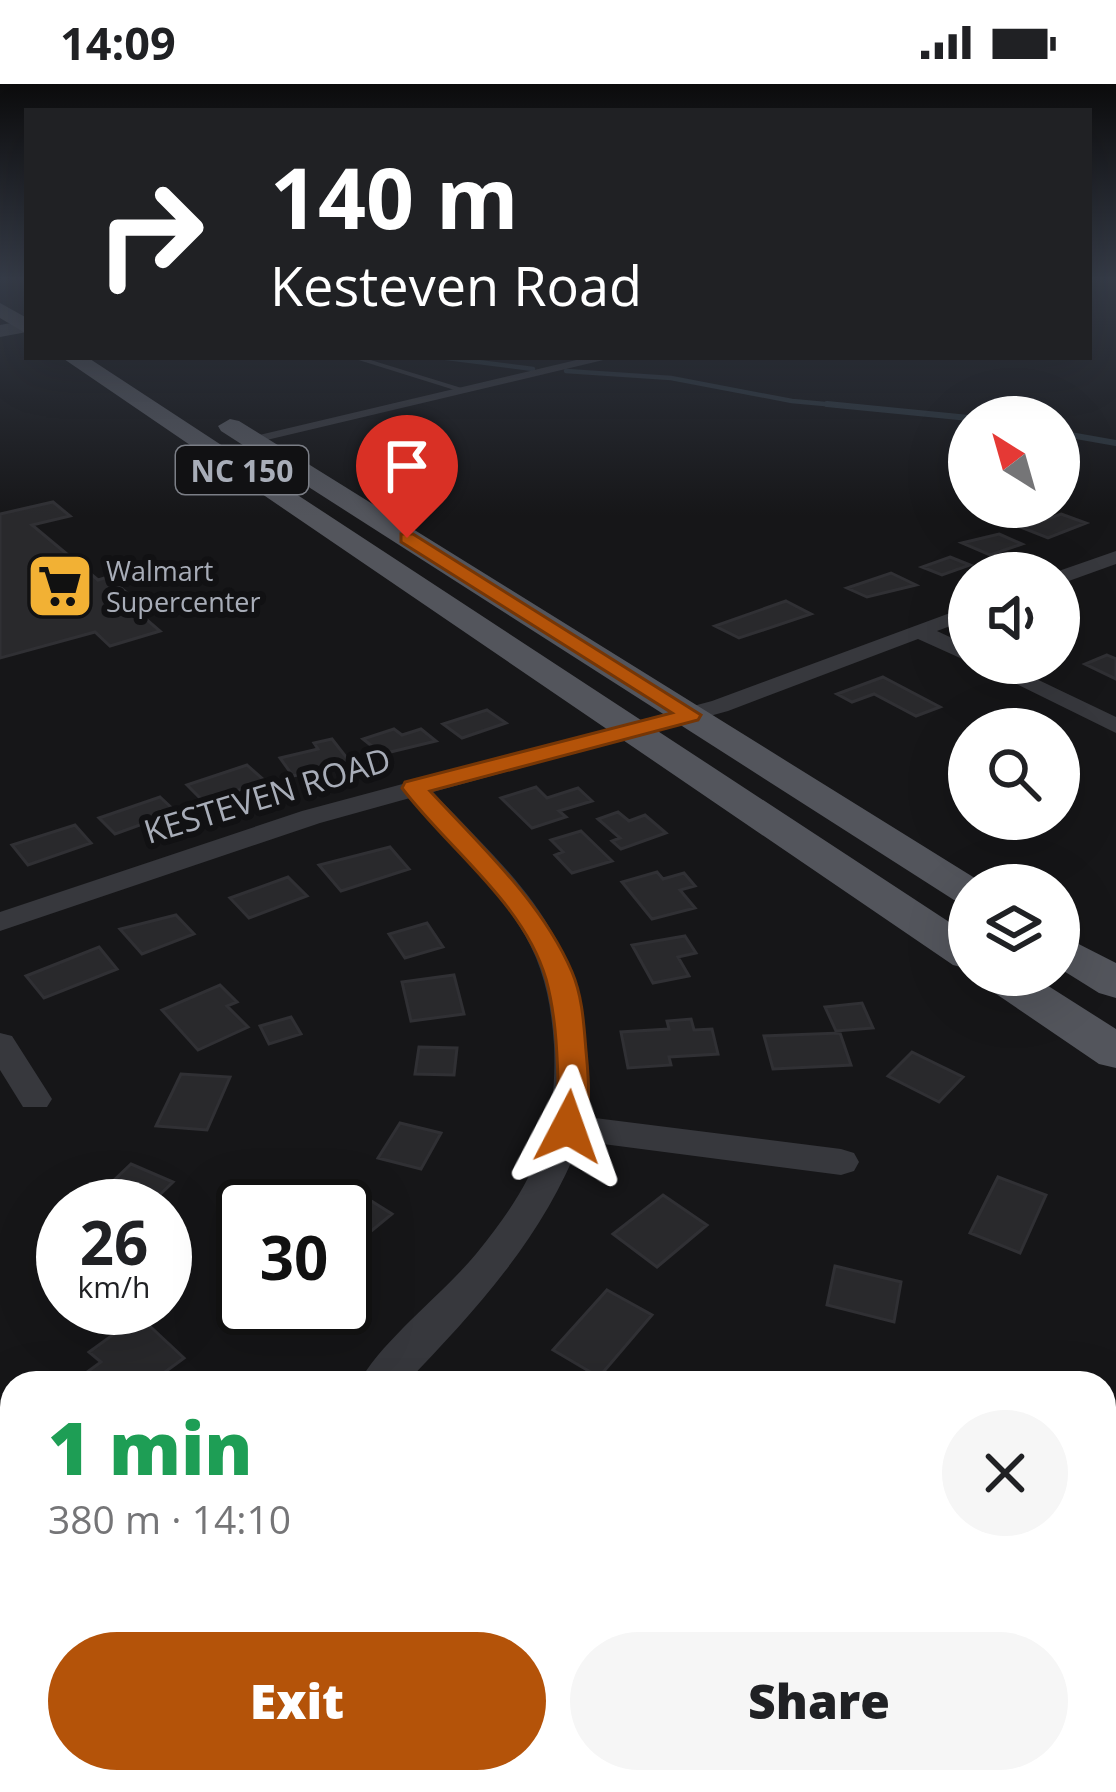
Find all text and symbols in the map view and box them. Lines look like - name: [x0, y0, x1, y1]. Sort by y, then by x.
- text: 14:09: [60, 12, 176, 73]
- text: 140 m: [270, 139, 518, 254]
- icon: right: [72, 156, 228, 312]
- text: Kesteven Road: [270, 248, 642, 322]
- north arrow: [948, 396, 1080, 528]
- map controls: [948, 396, 1080, 996]
- pin: [356, 415, 458, 538]
- icon: arrive: [374, 433, 440, 499]
- road number: NC 150: [176, 446, 308, 494]
- supermarket icon: Walmart Supercenter: [25, 551, 95, 621]
- place label: Walmart Supercenter: [106, 552, 261, 620]
- button: sound: [948, 552, 1080, 684]
- button: search: [948, 708, 1080, 840]
- street label: KESTEVEN ROAD: [138, 736, 396, 854]
- button: layers: [948, 864, 1080, 996]
- position arrow: [505, 1064, 631, 1190]
- speed limit sign: 30: [216, 1179, 372, 1335]
- text: 26: [80, 1201, 148, 1283]
- text: km/h: [78, 1266, 150, 1307]
- text: 1 min: [48, 1398, 253, 1496]
- button: close: [942, 1410, 1068, 1536]
- text: 380 m · 14:10: [48, 1492, 291, 1545]
- button: Exit: [48, 1632, 546, 1770]
- button: Share: [570, 1632, 1068, 1770]

